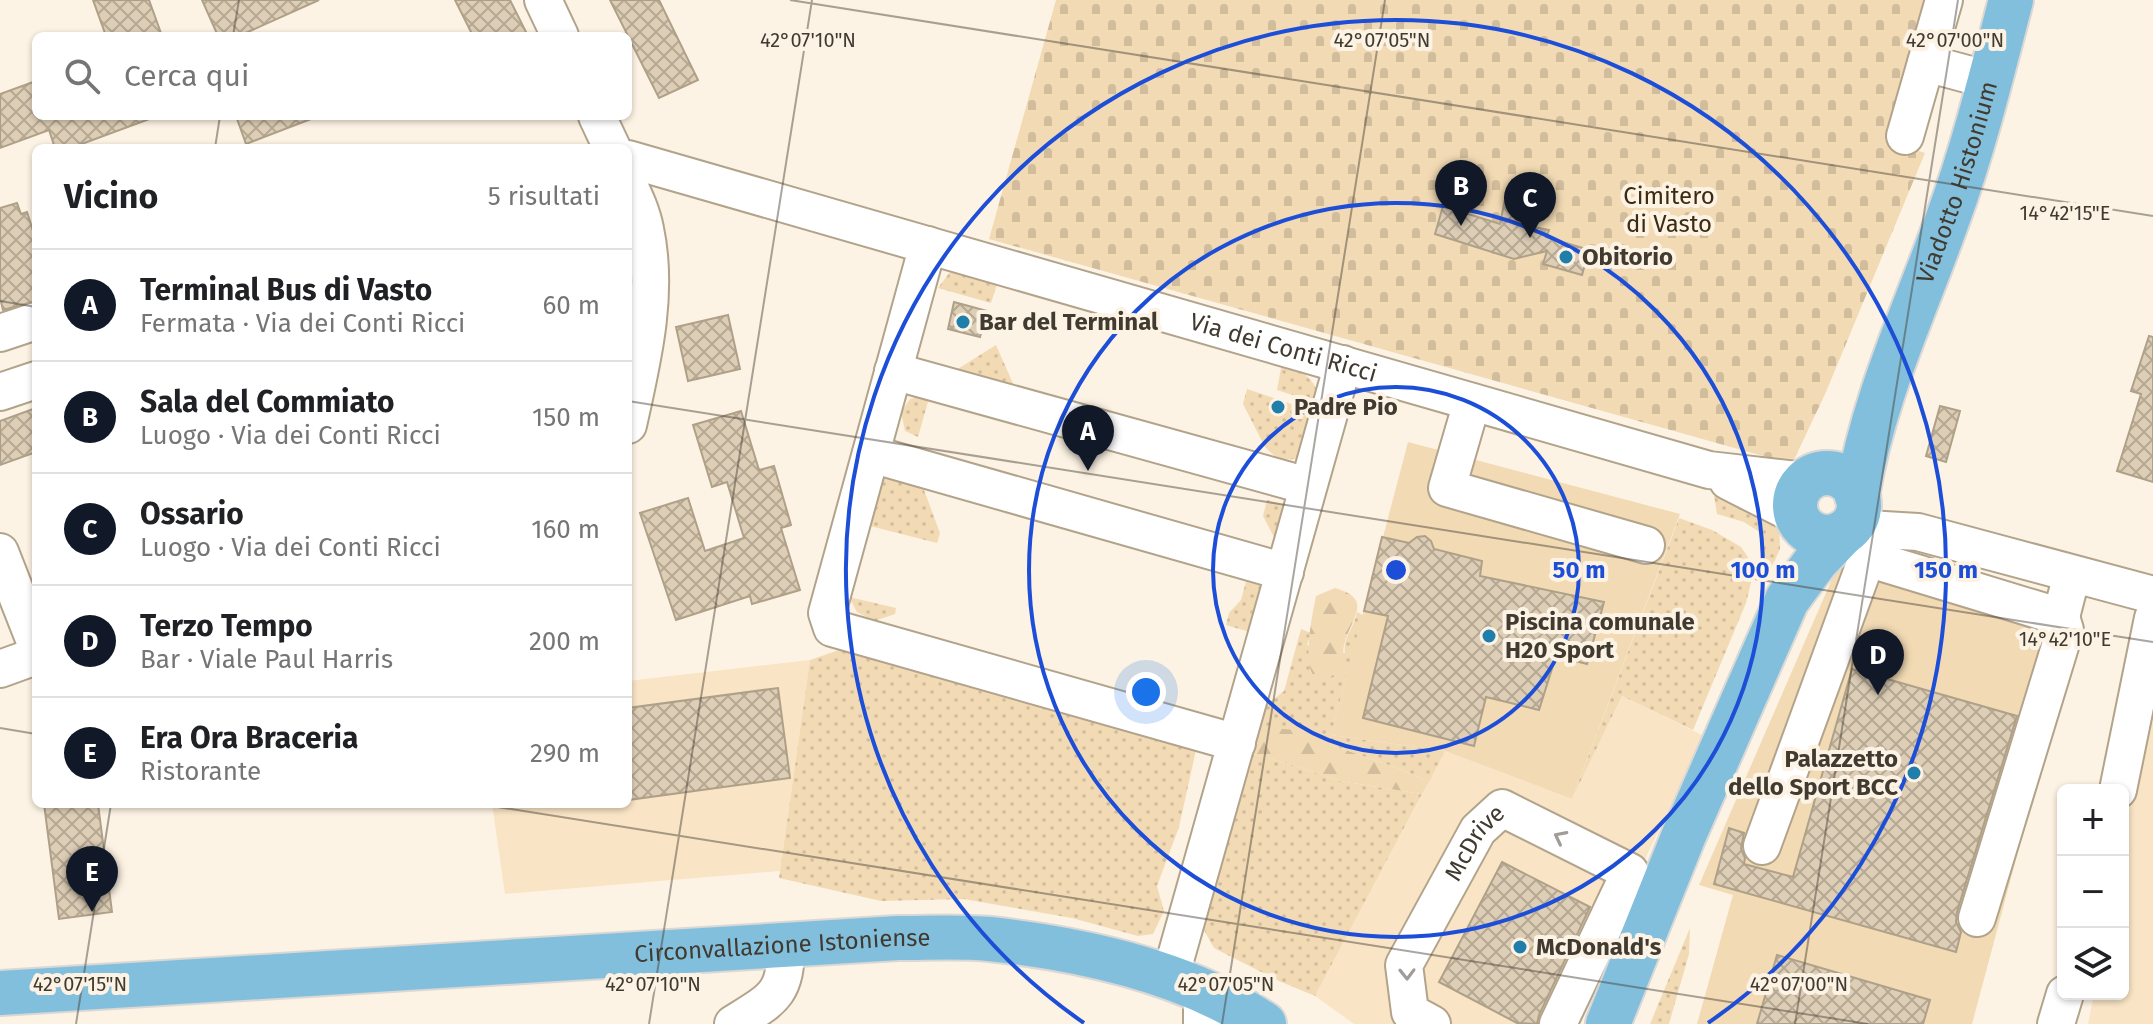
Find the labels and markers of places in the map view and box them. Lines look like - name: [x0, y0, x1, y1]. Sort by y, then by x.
- pin: B: [1435, 160, 1487, 226]
- pin: C: [1504, 172, 1556, 238]
- place label: Obitorio: [1582, 243, 1673, 271]
- marker: Obitorio: [1557, 248, 1575, 266]
- place label: Bar del Terminal: [979, 308, 1159, 336]
- marker: Bar del Terminal: [954, 313, 972, 331]
- place label: Padre Pio: [1294, 393, 1398, 421]
- marker: Padre Pio: [1269, 398, 1287, 416]
- pin: A: [1062, 405, 1114, 471]
- centre of rings: [1382, 556, 1410, 584]
- place label: Piscina comunale H20 Sport: [1505, 608, 1695, 664]
- marker: Piscina comunale H20 Sport: [1480, 627, 1498, 645]
- pin: D: [1852, 629, 1904, 695]
- place label: Palazzetto dello Sport BCC: [1728, 745, 1898, 801]
- marker: Palazzetto dello Sport BCC: [1905, 764, 1923, 782]
- pin: E: [66, 846, 118, 912]
- place label: McDonald's: [1536, 933, 1662, 961]
- marker: McDonald's: [1511, 938, 1529, 956]

